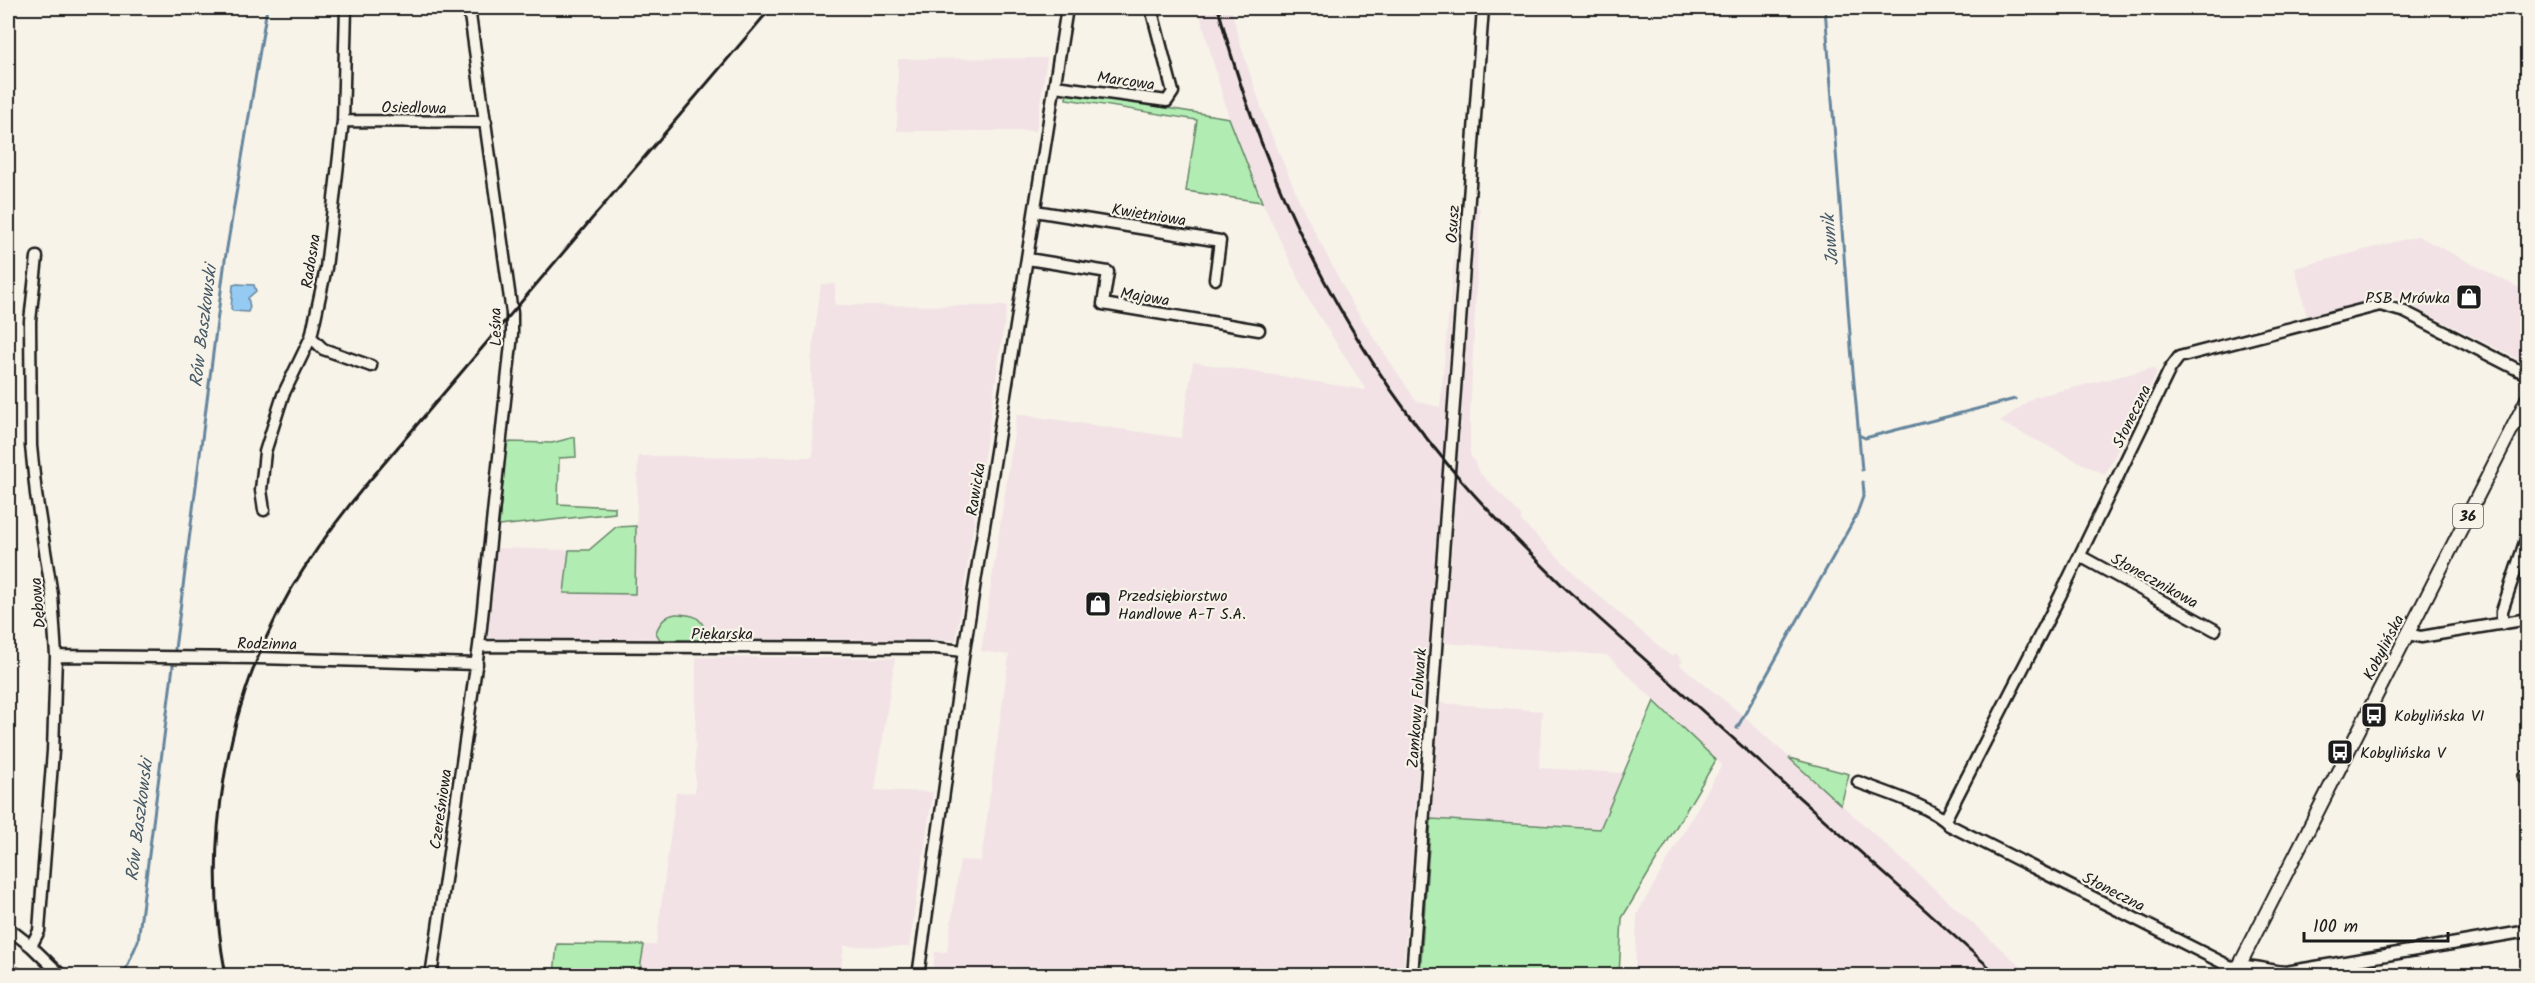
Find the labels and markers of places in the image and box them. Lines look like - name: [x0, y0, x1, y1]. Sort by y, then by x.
- shop icon: PSB Mrówka: [2454, 282, 2484, 312]
- place label: PSB Mrówka: [2365, 286, 2450, 311]
- place label: Przedsiębiorstwo Handlowe A-T S.A.: [1118, 584, 1246, 627]
- shop icon: Przedsiębiorstwo Handlowe A-T S.A.: [1083, 589, 1113, 619]
- bus stop icon: Kobylińska VI: [2359, 700, 2389, 730]
- place label: Kobylińska VI: [2394, 704, 2485, 729]
- bus stop icon: Kobylińska V: [2325, 737, 2355, 767]
- place label: Kobylińska V: [2360, 741, 2447, 766]

